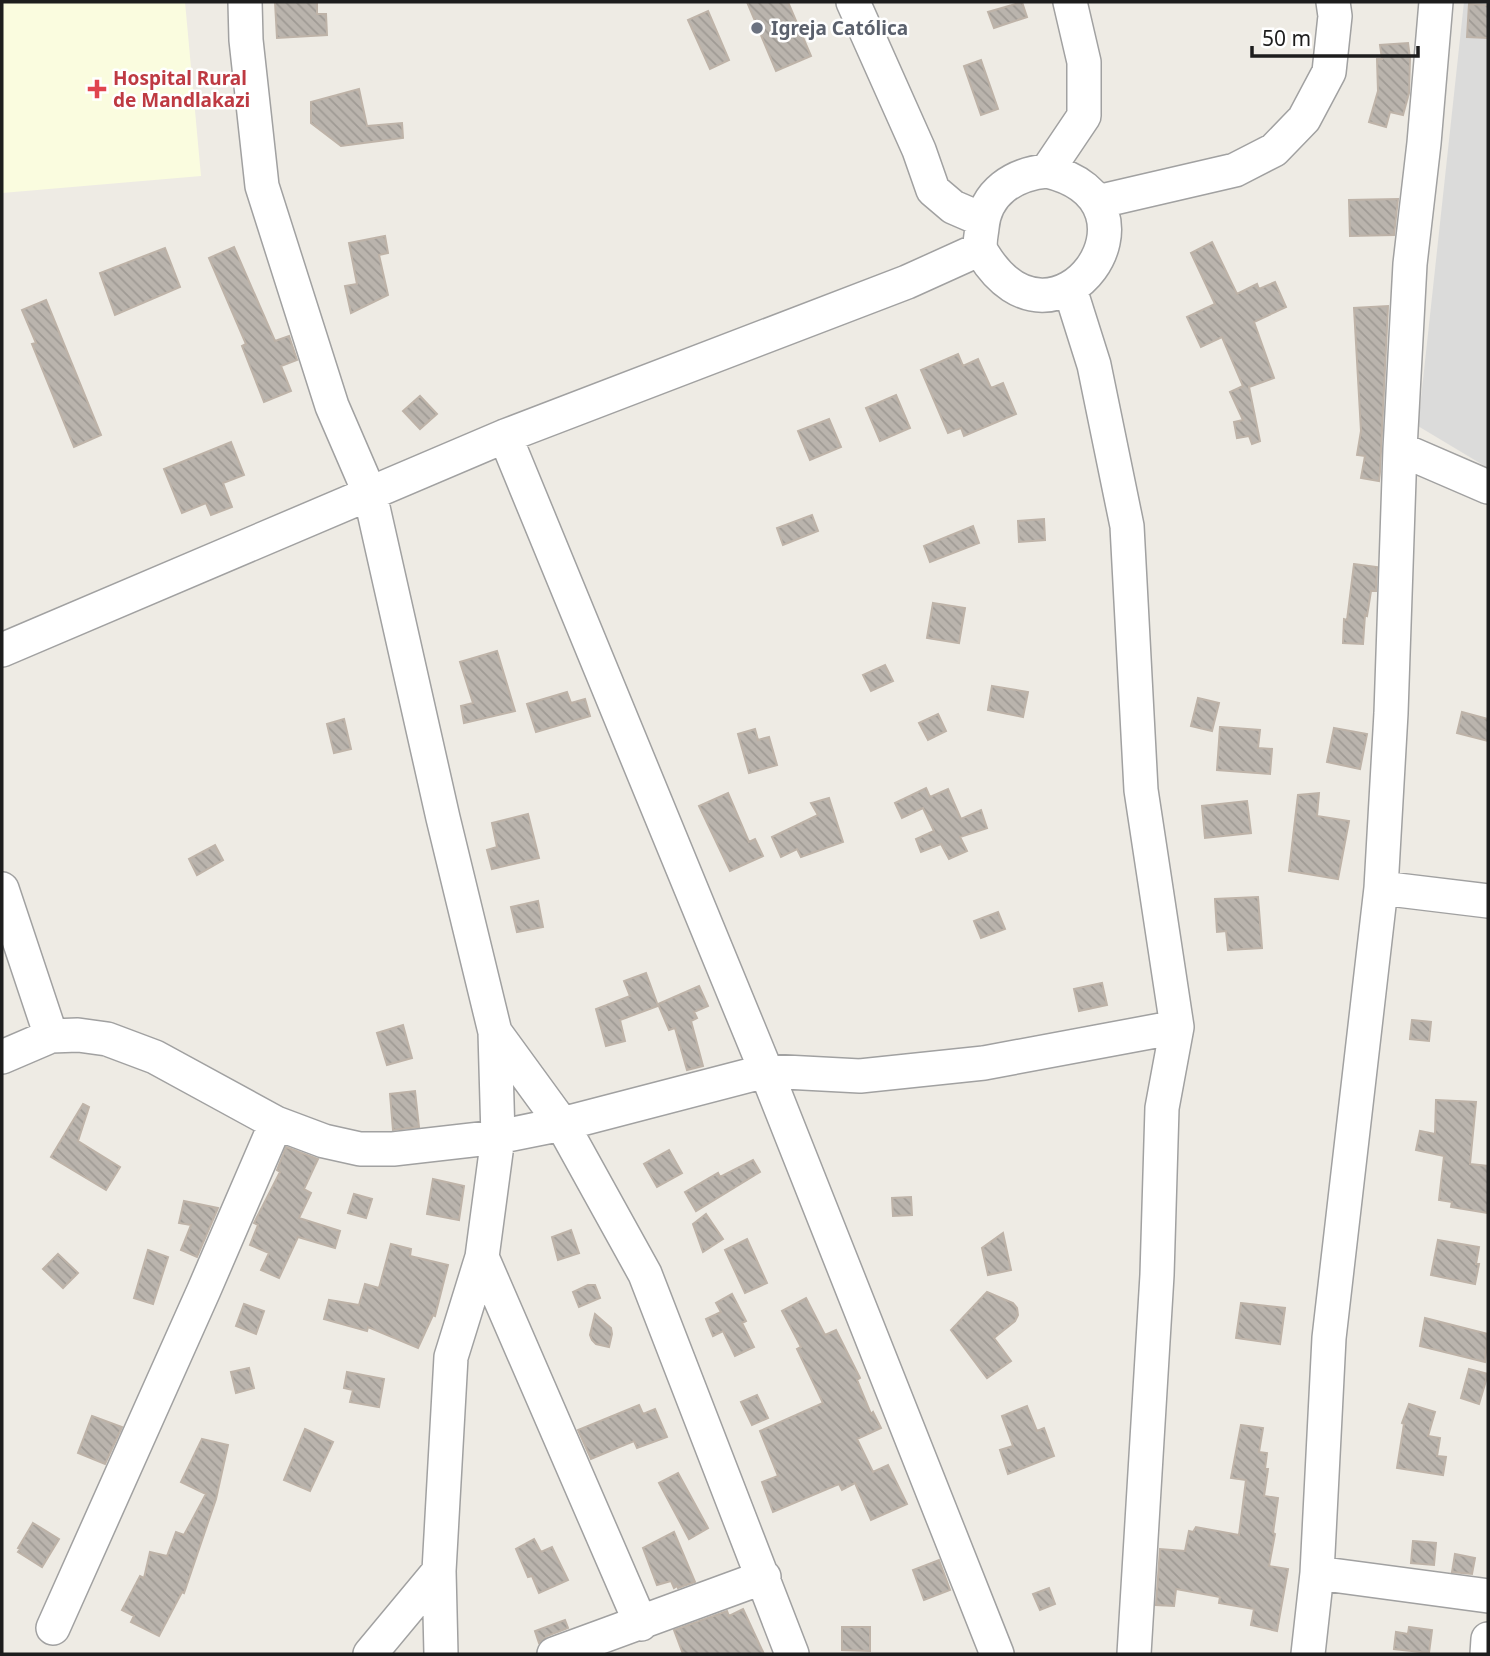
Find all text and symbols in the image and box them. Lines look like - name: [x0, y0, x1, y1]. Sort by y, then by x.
- scale bar: [1252, 14, 1418, 58]
- place label: Igreja Católica: [771, 15, 908, 41]
- marker: Igreja Católica: [749, 20, 765, 36]
- text: 50 m: [1262, 24, 1311, 52]
- place label: Hospital Rural de Mandlakazi: [113, 65, 250, 113]
- marker: Hospital Rural de Mandlakazi: [87, 79, 107, 99]

